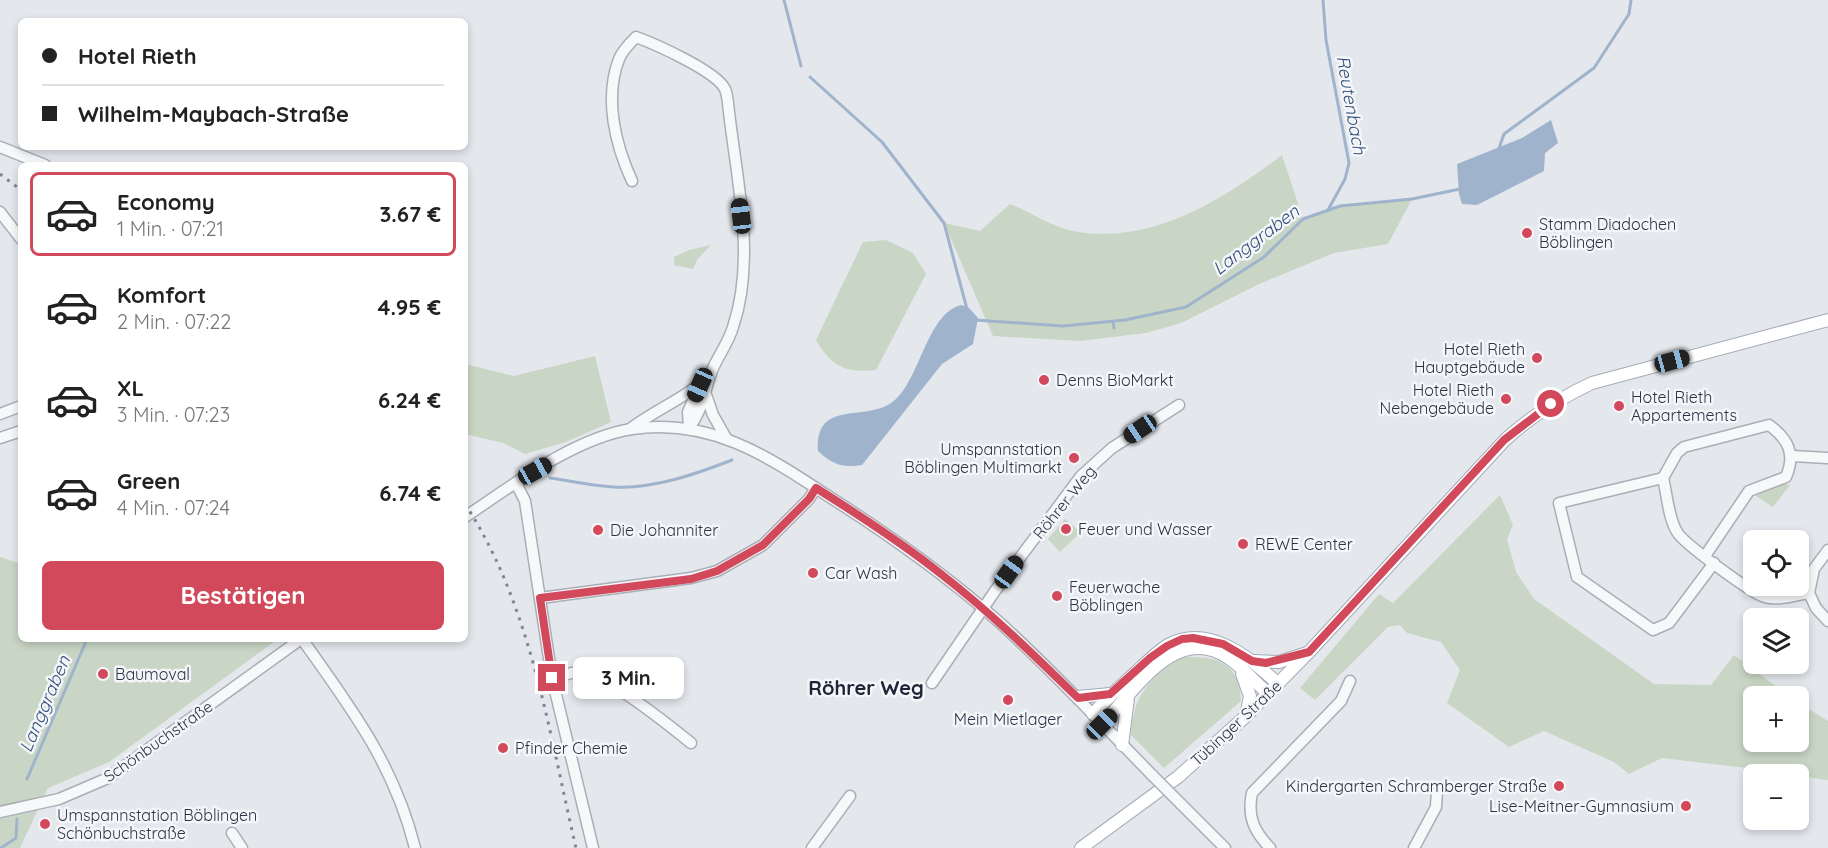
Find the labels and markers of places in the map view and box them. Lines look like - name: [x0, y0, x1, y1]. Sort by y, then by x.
- place label: Stamm Diadochen Böblingen: [1539, 214, 1676, 252]
- marker: Stamm Diadochen Böblingen: [1520, 226, 1534, 240]
- place label: Hotel Rieth Hauptgebäude: [1414, 339, 1525, 377]
- marker: Hotel Rieth Hauptgebäude: [1530, 351, 1544, 365]
- place label: Denns BioMarkt: [1056, 370, 1174, 390]
- marker: Denns BioMarkt: [1037, 373, 1051, 387]
- place label: Hotel Rieth Nebengebäude: [1380, 380, 1494, 418]
- place label: Hotel Rieth Appartements: [1631, 387, 1737, 425]
- marker: Hotel Rieth Nebengebäude: [1499, 392, 1513, 406]
- marker: Hotel Rieth Appartements: [1612, 399, 1626, 413]
- place label: Umspannstation Böblingen Multimarkt: [904, 439, 1062, 477]
- marker: Umspannstation Böblingen Multimarkt: [1067, 451, 1081, 465]
- place label: Feuer und Wasser: [1078, 519, 1212, 539]
- place label: Die Johanniter: [610, 520, 718, 540]
- marker: Feuer und Wasser: [1059, 522, 1073, 536]
- marker: Die Johanniter: [591, 523, 605, 537]
- place label: REWE Center: [1255, 534, 1353, 554]
- marker: REWE Center: [1236, 537, 1250, 551]
- place label: Car Wash: [825, 563, 897, 583]
- marker: Car Wash: [806, 566, 820, 580]
- place label: Feuerwache Böblingen: [1069, 577, 1160, 615]
- marker: Feuerwache Böblingen: [1050, 589, 1064, 603]
- place label: Baumoval: [115, 664, 190, 684]
- marker: Baumoval: [96, 667, 110, 681]
- marker: Mein Mietlager: [1001, 693, 1015, 707]
- place label: Mein Mietlager: [954, 709, 1062, 729]
- place label: Pfinder Chemie: [515, 738, 628, 758]
- marker: Pfinder Chemie: [496, 741, 510, 755]
- place label: Kindergarten Schramberger Straße: [1286, 776, 1547, 796]
- marker: Kindergarten Schramberger Straße: [1552, 779, 1566, 793]
- place label: Lise-Meitner-Gymnasium: [1489, 796, 1674, 816]
- marker: Lise-Meitner-Gymnasium: [1679, 799, 1693, 813]
- place label: Umspannstation Böblingen Schönbuchstraße: [57, 805, 257, 843]
- marker: Umspannstation Böblingen Schönbuchstraße: [38, 817, 52, 831]

